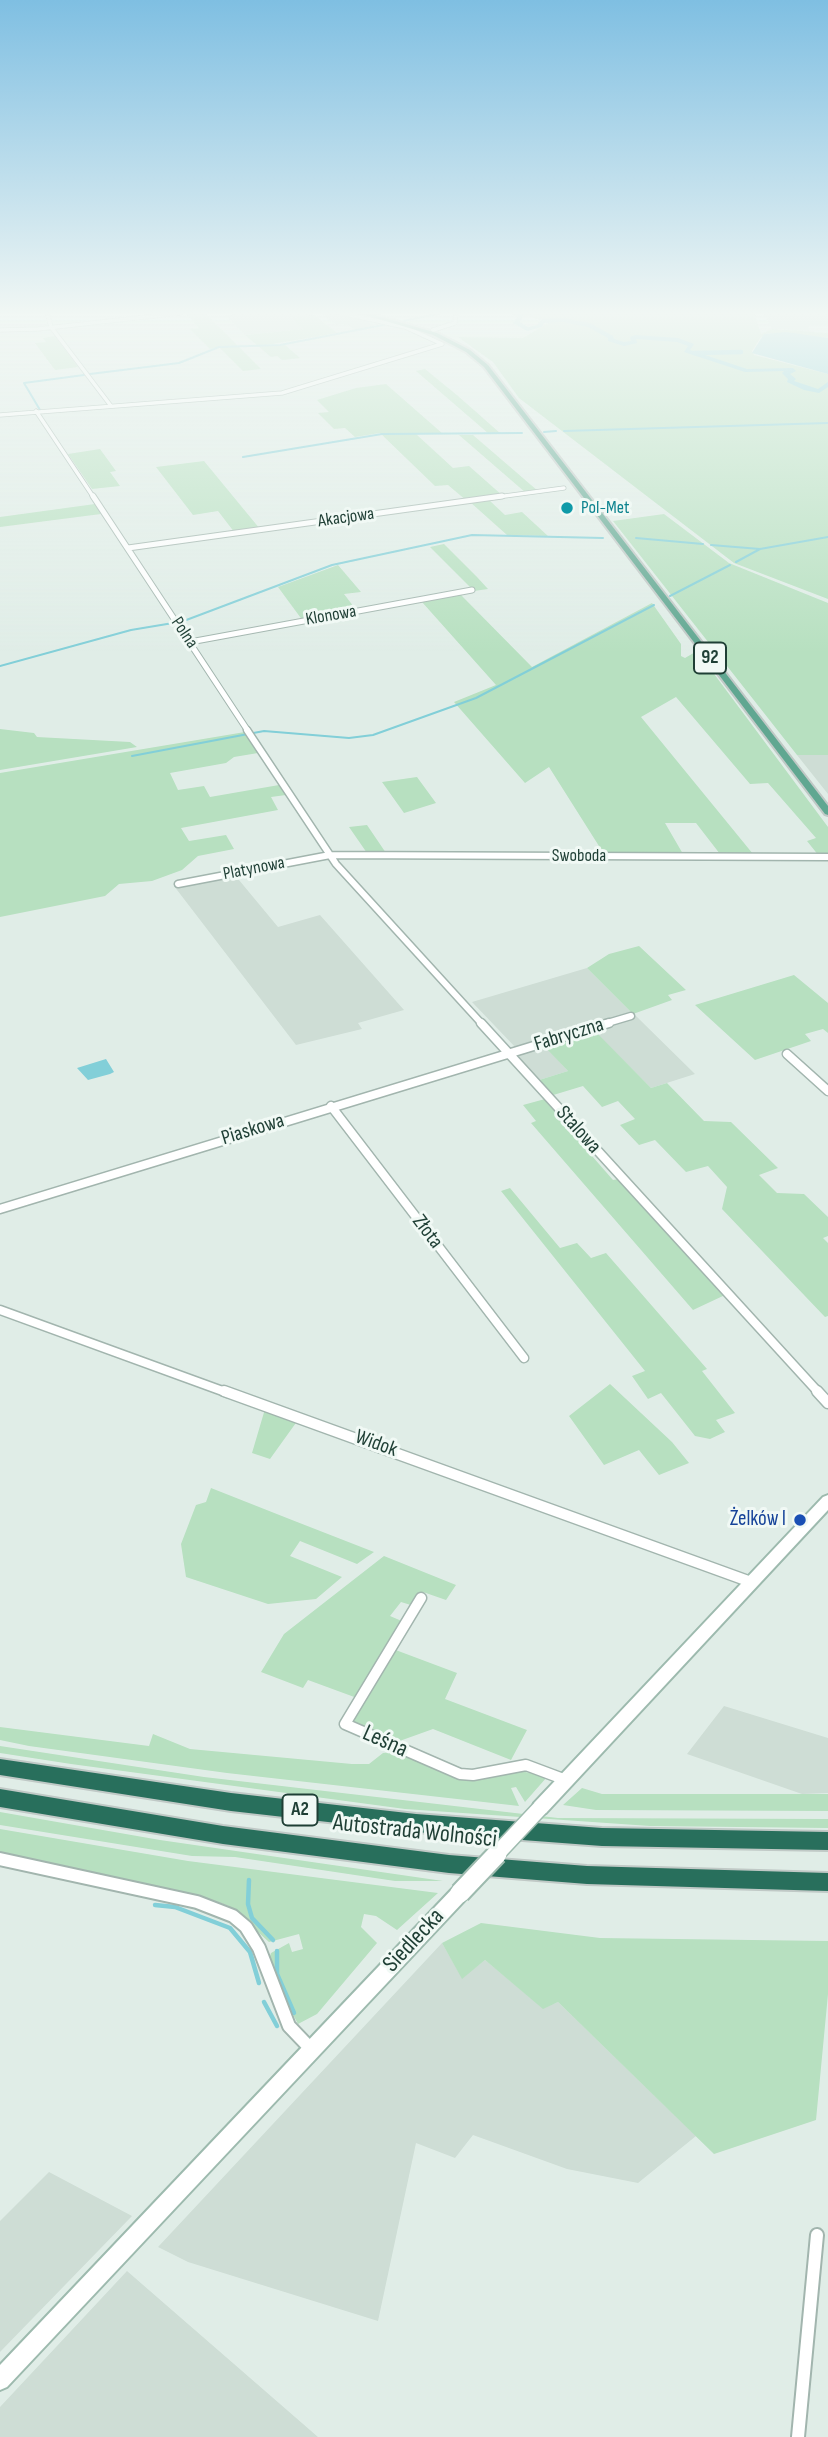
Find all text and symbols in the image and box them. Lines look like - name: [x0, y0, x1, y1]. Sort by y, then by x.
- place label: Pol-Met: [581, 497, 629, 519]
- marker: Pol-Met: [559, 500, 575, 516]
- street label: Akacjowa: [317, 503, 375, 533]
- street label: Klonowa: [304, 601, 358, 631]
- street label: Polna: [166, 613, 202, 653]
- road number: 92: [694, 642, 726, 674]
- street label: Swoboda: [552, 845, 606, 867]
- street label: Platynowa: [221, 852, 287, 886]
- street label: Fabryczna: [531, 1013, 607, 1057]
- street label: Stalowa: [550, 1101, 606, 1159]
- street label: Piaskowa: [219, 1109, 287, 1151]
- street label: Złota: [406, 1210, 448, 1254]
- street label: Widok: [351, 1425, 401, 1463]
- place label: Żelków I: [730, 1507, 786, 1533]
- marker: Żelków I: [792, 1512, 808, 1528]
- street label: Leśna: [358, 1719, 412, 1765]
- road number: A2: [282, 1794, 318, 1826]
- street label: Autostrada Wolności: [332, 1809, 498, 1855]
- street label: Siedlecka: [377, 1903, 451, 1979]

